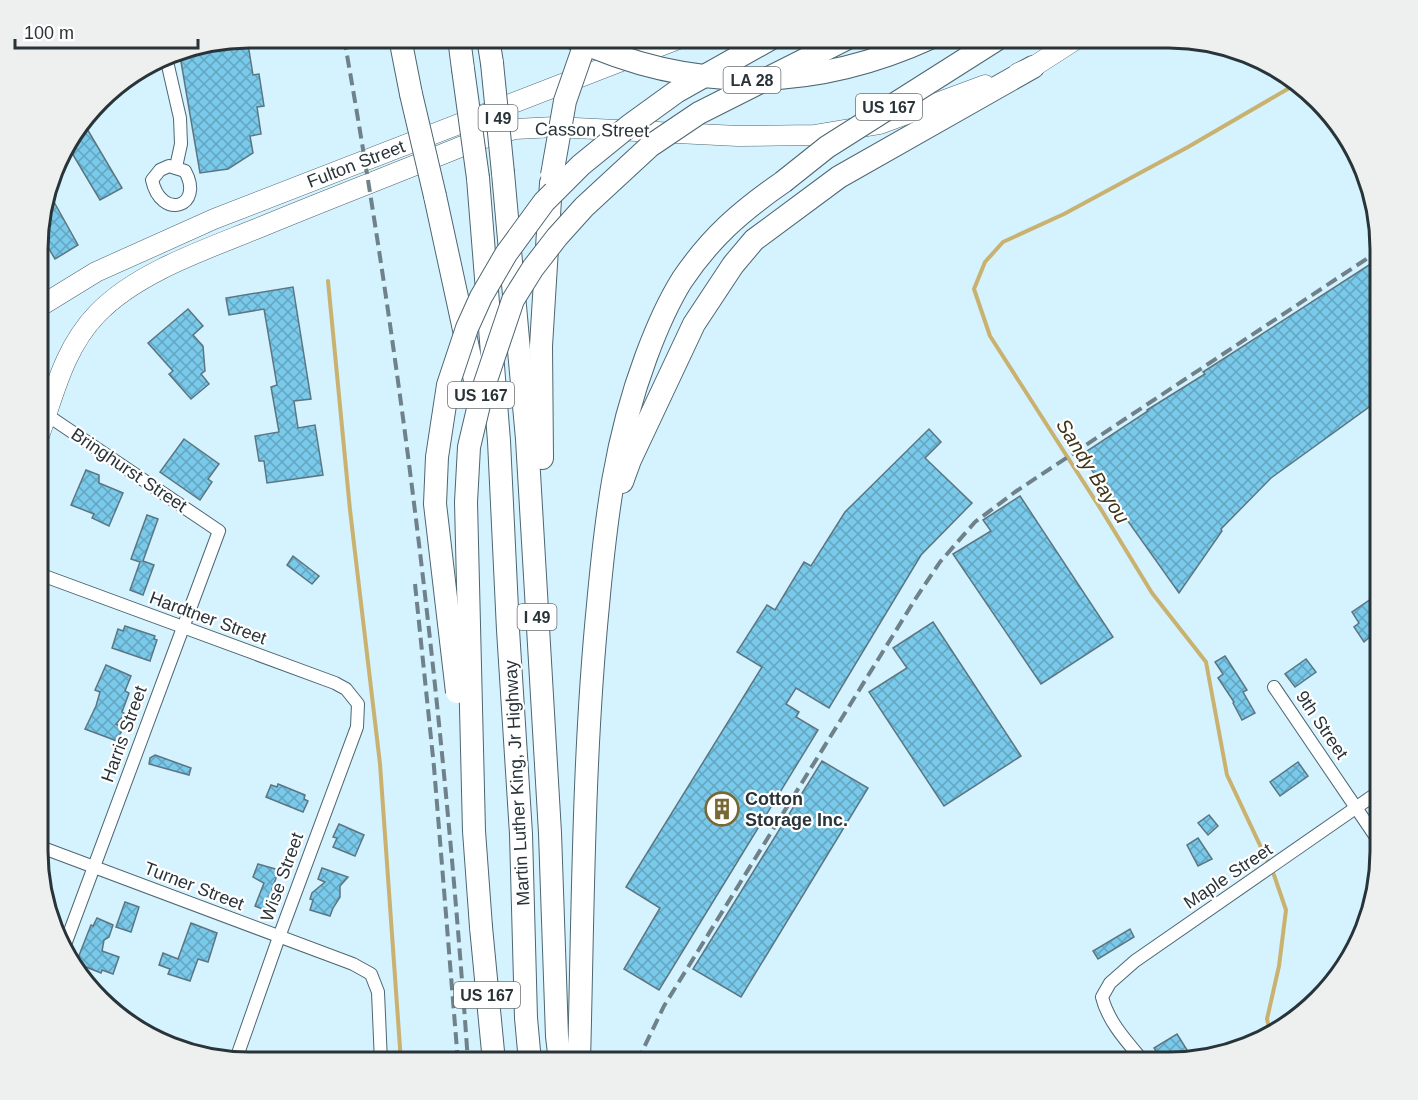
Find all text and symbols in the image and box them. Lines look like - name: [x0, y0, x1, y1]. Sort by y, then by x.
- scale bar: [15, 12, 198, 50]
- text: 100 m: [24, 23, 74, 43]
- road number: LA 28: [724, 67, 780, 93]
- road number: US 167: [856, 94, 922, 120]
- road number: I 49: [478, 105, 518, 131]
- street label: Casson Street: [535, 119, 649, 141]
- street label: Fulton Street: [304, 136, 408, 192]
- road number: US 167: [448, 382, 514, 408]
- water label: Sandy Bayou: [1052, 415, 1134, 527]
- street label: Bringhurst Street: [67, 424, 191, 516]
- street label: Hardtner Street: [147, 588, 269, 648]
- road number: I 49: [518, 604, 556, 630]
- street label: Martin Luther King, Jr Highway: [501, 660, 533, 906]
- street label: Harris Street: [97, 683, 151, 785]
- street label: 9th Street: [1292, 687, 1352, 763]
- place label: Cotton Storage Inc.: [745, 789, 848, 830]
- building icon: Cotton Storage Inc.: [704, 791, 740, 827]
- street label: Wise Street: [257, 830, 307, 924]
- street label: Maple Street: [1180, 839, 1276, 913]
- street label: Turner Street: [141, 858, 247, 914]
- road number: US 167: [454, 982, 520, 1008]

